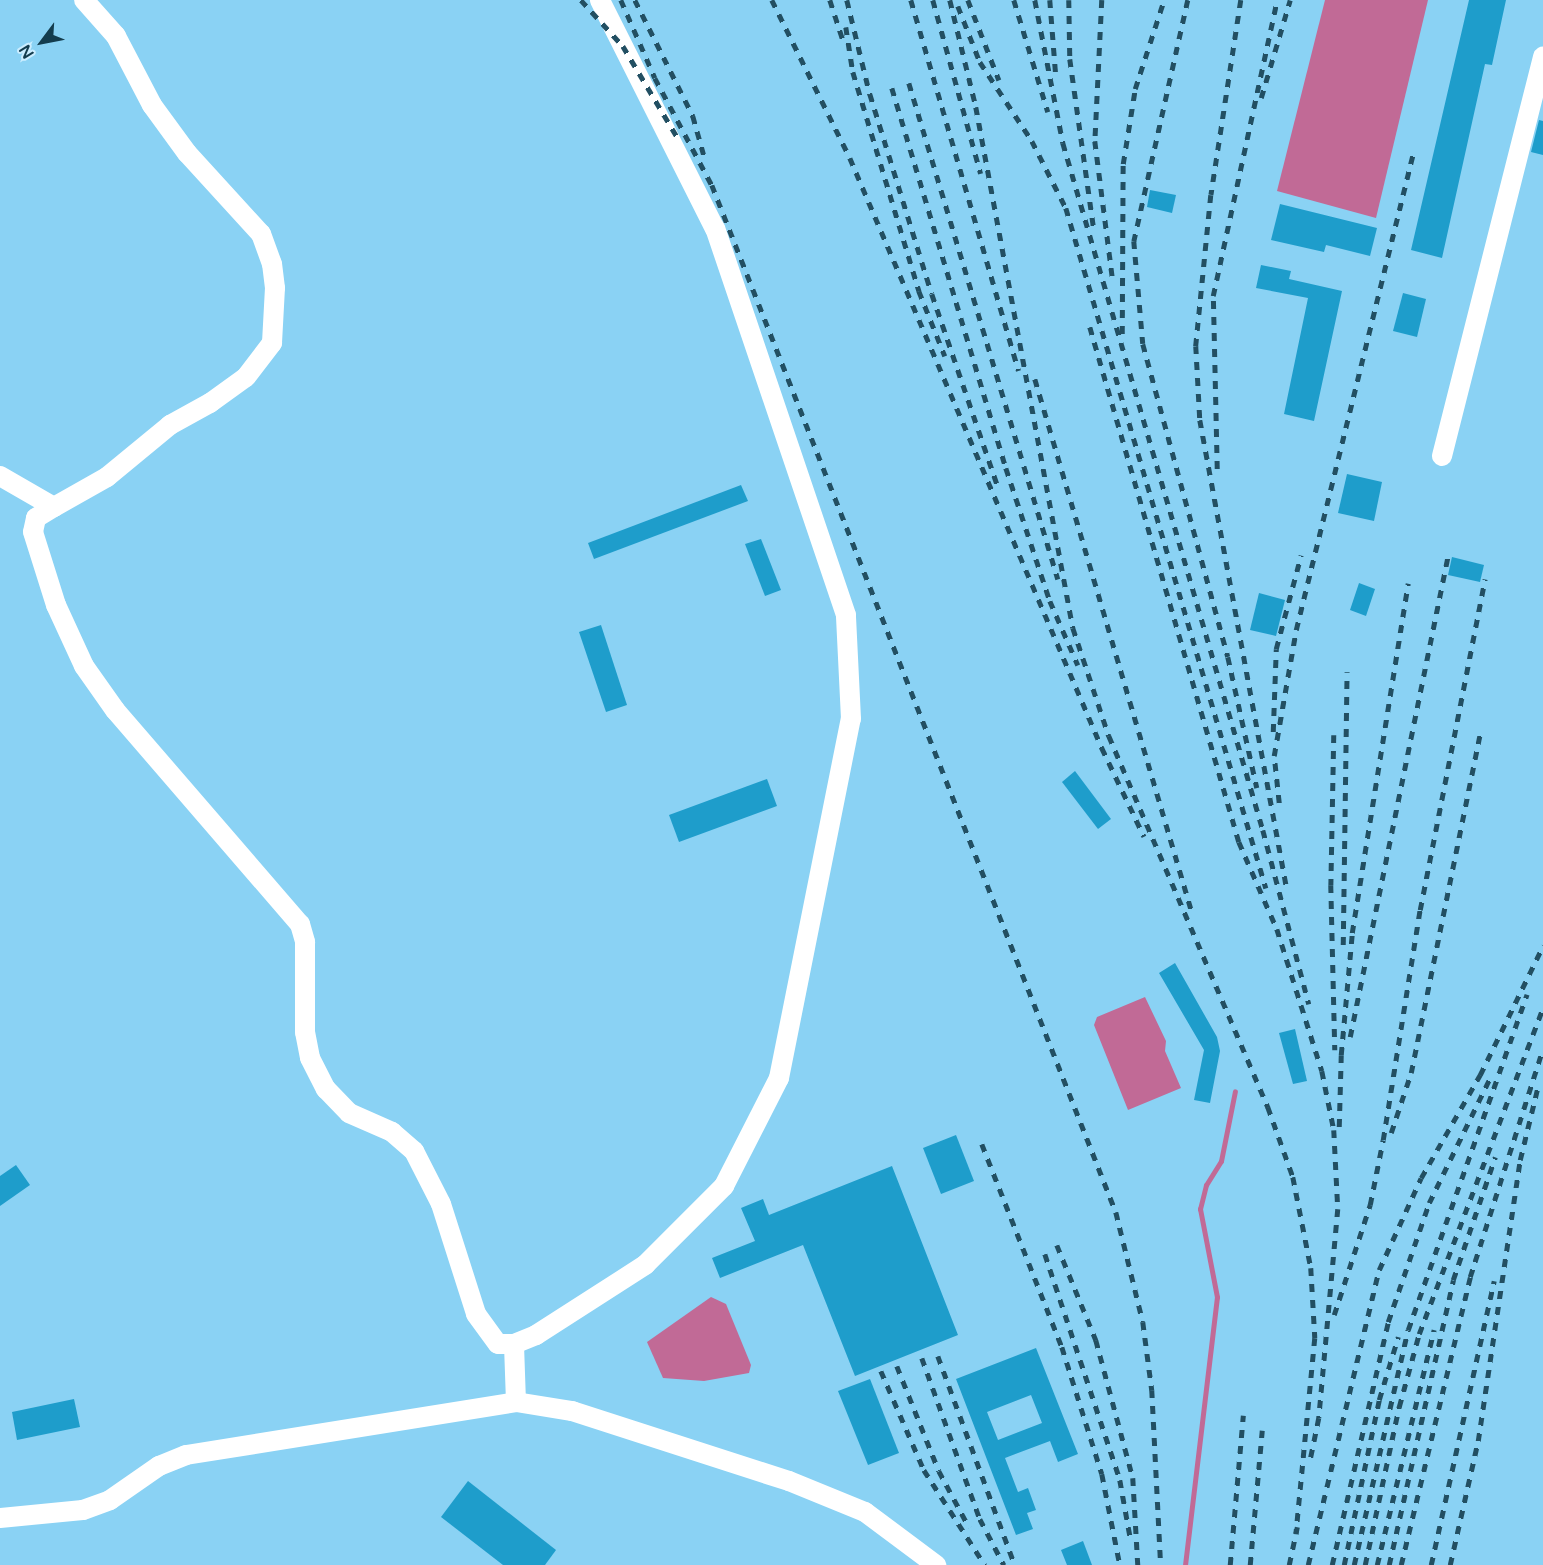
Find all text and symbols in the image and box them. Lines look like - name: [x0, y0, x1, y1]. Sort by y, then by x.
- north arrow: [12, 12, 72, 72]
- text: N: [15, 41, 39, 62]

